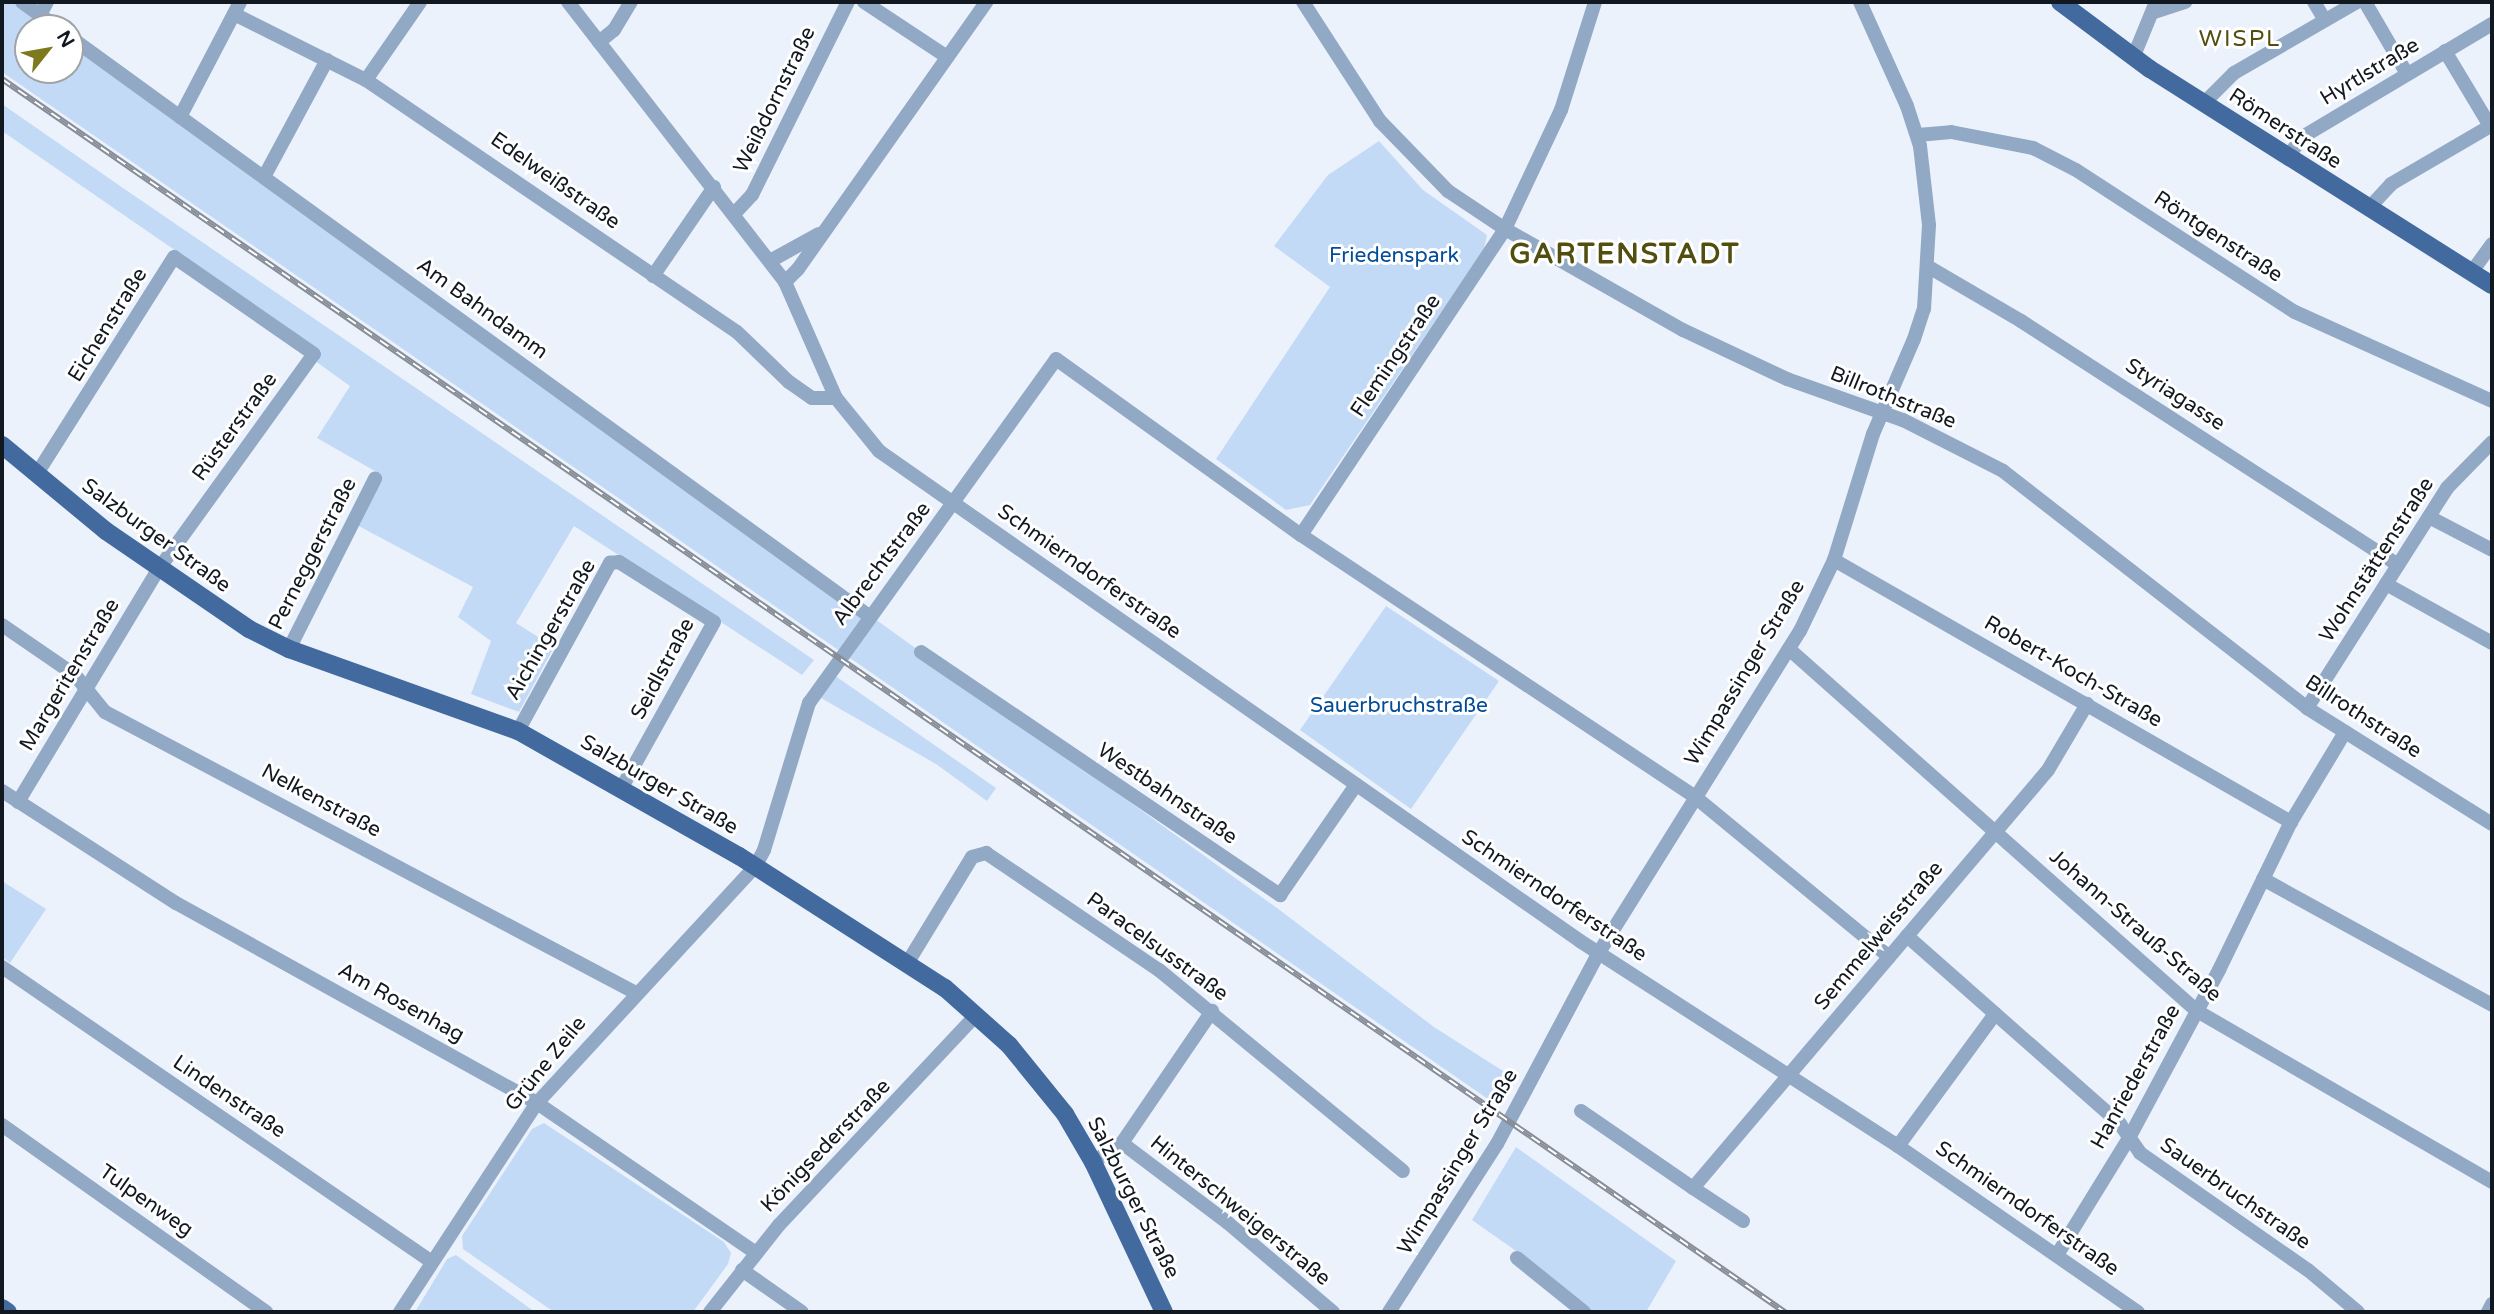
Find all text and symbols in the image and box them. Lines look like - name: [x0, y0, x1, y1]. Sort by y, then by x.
- north arrow: [14, 14, 84, 84]
- street label: Weißdornstraße: [729, 23, 821, 177]
- district label: WISPL: [2199, 25, 2281, 53]
- text: N: [52, 27, 79, 51]
- street label: Hyrtlstraße: [2316, 33, 2424, 111]
- street label: Römerstraße: [2224, 83, 2346, 175]
- street label: Edelweißstraße: [485, 127, 625, 235]
- street label: Röntgenstraße: [2149, 186, 2287, 288]
- district label: GARTENSTADT: [1511, 237, 1739, 271]
- park label: Friedenspark: [1329, 243, 1459, 269]
- street label: Am Bahndamm: [412, 253, 552, 365]
- street label: Eichenstraße: [63, 263, 153, 387]
- street label: Flemingstraße: [1346, 290, 1446, 422]
- street label: Styriagasse: [2120, 353, 2230, 437]
- street label: Billrothstraße: [1826, 361, 1960, 435]
- street label: Rüsterstraße: [187, 368, 283, 486]
- street label: Wohnstättenstraße: [2314, 473, 2440, 647]
- street label: Salzburger Straße: [77, 474, 235, 598]
- street label: Perneggerstraße: [264, 474, 362, 634]
- street label: Albrechtstraße: [827, 497, 937, 631]
- street label: Schmierndorferstraße: [992, 499, 1186, 645]
- street label: Aichingerstraße: [500, 555, 602, 705]
- street label: Wimpassinger Straße: [1680, 575, 1810, 771]
- street label: Margeritenstraße: [15, 594, 125, 756]
- street label: Robert-Koch-Straße: [1979, 611, 2167, 733]
- street label: Seidlstraße: [626, 614, 700, 724]
- street label: Billrothstraße: [2300, 670, 2426, 764]
- park label: Sauerbruchstraße: [1310, 693, 1488, 719]
- street label: Salzburger Straße: [576, 730, 742, 840]
- street label: Westbahnstraße: [1092, 738, 1242, 850]
- street label: Nelkenstraße: [257, 759, 385, 843]
- street label: Schmierndorferstraße: [1457, 825, 1651, 967]
- street label: Johann-Strauß-Straße: [2044, 844, 2226, 1008]
- street label: Semmelweisstraße: [1809, 856, 1949, 1016]
- street label: Paracelsusstraße: [1081, 887, 1233, 1007]
- street label: Am Rosenhag: [333, 958, 469, 1048]
- street label: Hanriederstraße: [2086, 1000, 2186, 1154]
- street label: Grüne Zeile: [500, 1012, 592, 1116]
- street label: Lindenstraße: [168, 1050, 290, 1144]
- street label: Wimpassinger Straße: [1393, 1064, 1523, 1260]
- street label: Königsederstraße: [756, 1074, 896, 1218]
- street label: Salzburger Straße: [1081, 1113, 1185, 1283]
- street label: Hinterschweigerstraße: [1145, 1131, 1335, 1291]
- street label: Sauerbruchstraße: [2155, 1133, 2315, 1255]
- street label: Schmierndorferstraße: [1930, 1136, 2124, 1282]
- street label: Tulpenweg: [94, 1159, 198, 1243]

